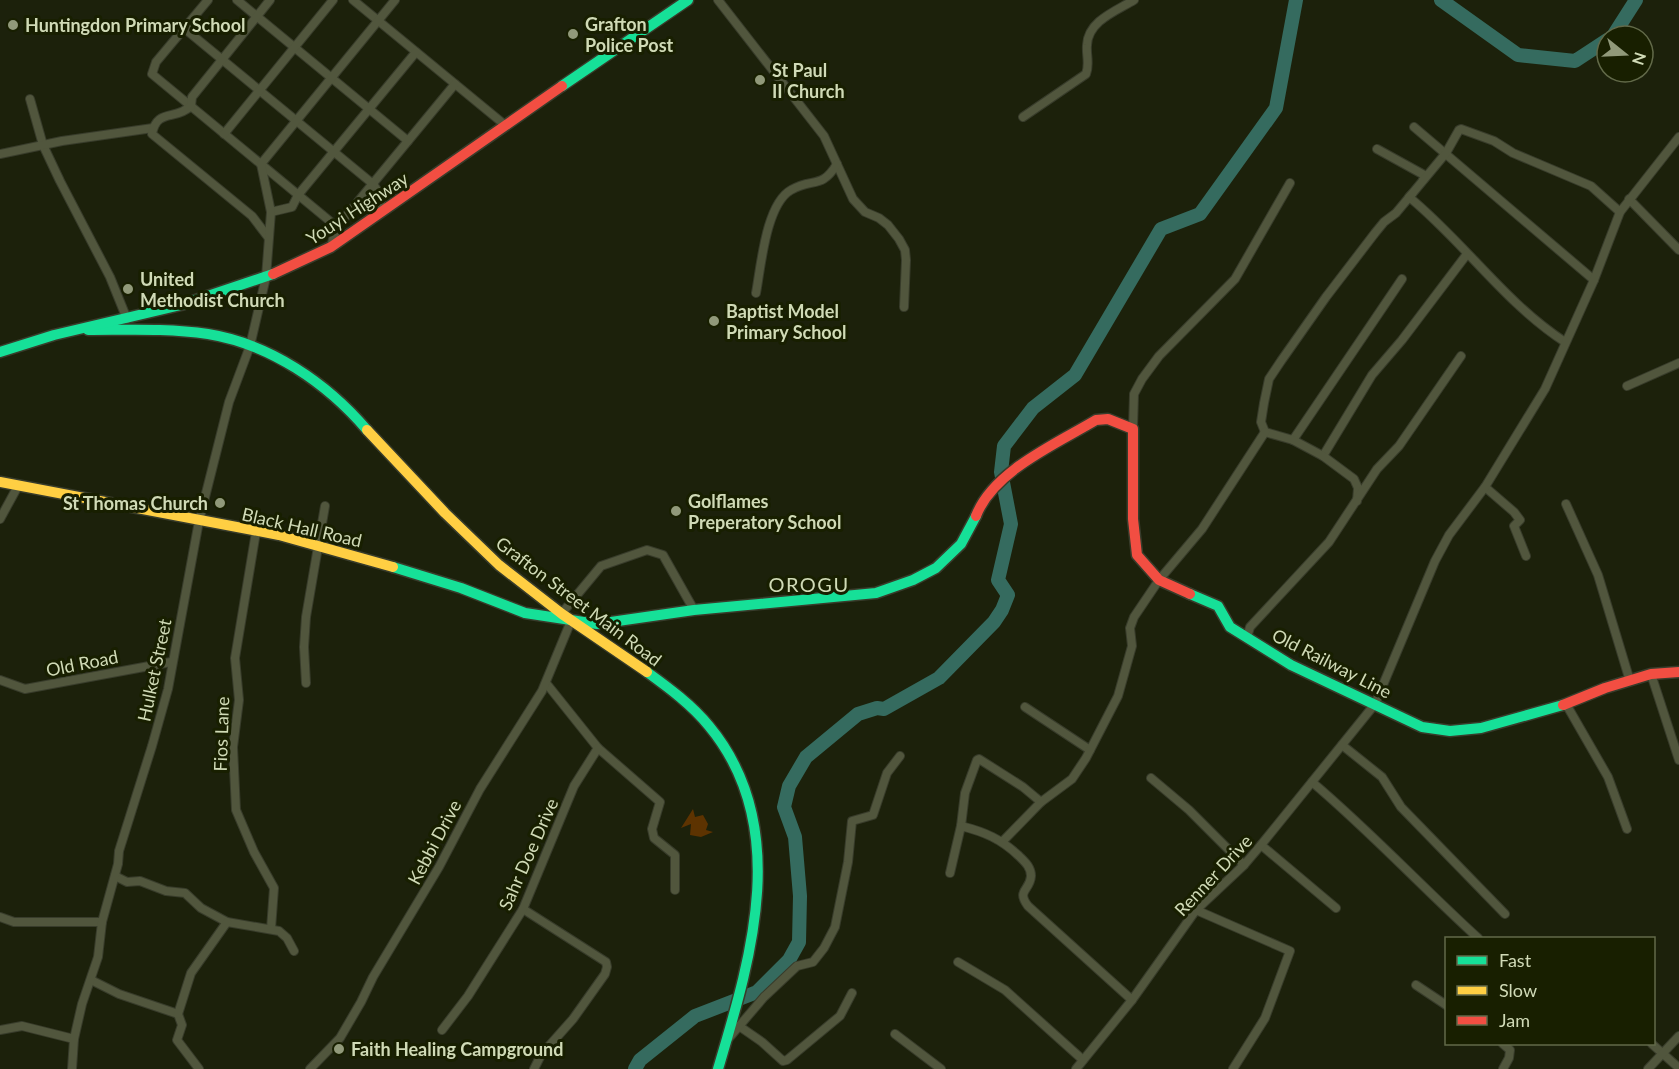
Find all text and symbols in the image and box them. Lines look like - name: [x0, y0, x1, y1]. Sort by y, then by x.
- place label: Grafton Police Post: [585, 13, 674, 56]
- place label: Huntingdon Primary School: [25, 14, 246, 36]
- marker: Huntingdon Primary School: [6, 18, 20, 32]
- north arrow: [1595, 24, 1655, 84]
- marker: Grafton Police Post: [566, 27, 580, 41]
- text: N: [1629, 50, 1651, 68]
- place label: St Paul II Church: [772, 59, 845, 102]
- marker: St Paul II Church: [753, 73, 767, 87]
- street label: Youyi Highway: [302, 167, 413, 249]
- place label: United Methodist Church: [140, 268, 285, 311]
- marker: United Methodist Church: [121, 282, 135, 296]
- place label: Baptist Model Primary School: [726, 300, 846, 343]
- marker: Baptist Model Primary School: [707, 314, 721, 328]
- place label: Golflames Preperatory School: [688, 490, 841, 533]
- place label: St Thomas Church: [63, 492, 208, 514]
- marker: St Thomas Church: [213, 496, 227, 510]
- street label: Black Hall Road: [240, 503, 364, 551]
- marker: Golflames Preperatory School: [669, 504, 683, 518]
- street label: Grafton Street Main Road: [492, 532, 666, 670]
- district label: OROGU: [768, 572, 850, 596]
- street label: Hulket Street: [132, 616, 176, 723]
- street label: Old Railway Line: [1269, 623, 1395, 703]
- street label: Old Road: [44, 645, 120, 681]
- street label: Fios Lane: [209, 696, 233, 772]
- street label: Sahr Doe Drive: [494, 795, 562, 913]
- street label: Kebbi Drive: [403, 796, 465, 888]
- street label: Renner Drive: [1170, 830, 1256, 920]
- legend: [1445, 937, 1655, 1045]
- text: Fast: [1499, 949, 1532, 971]
- text: Slow: [1499, 979, 1537, 1001]
- text: Jam: [1499, 1009, 1530, 1031]
- place label: Faith Healing Campground: [351, 1038, 563, 1060]
- marker: Faith Healing Campground: [332, 1042, 346, 1056]

